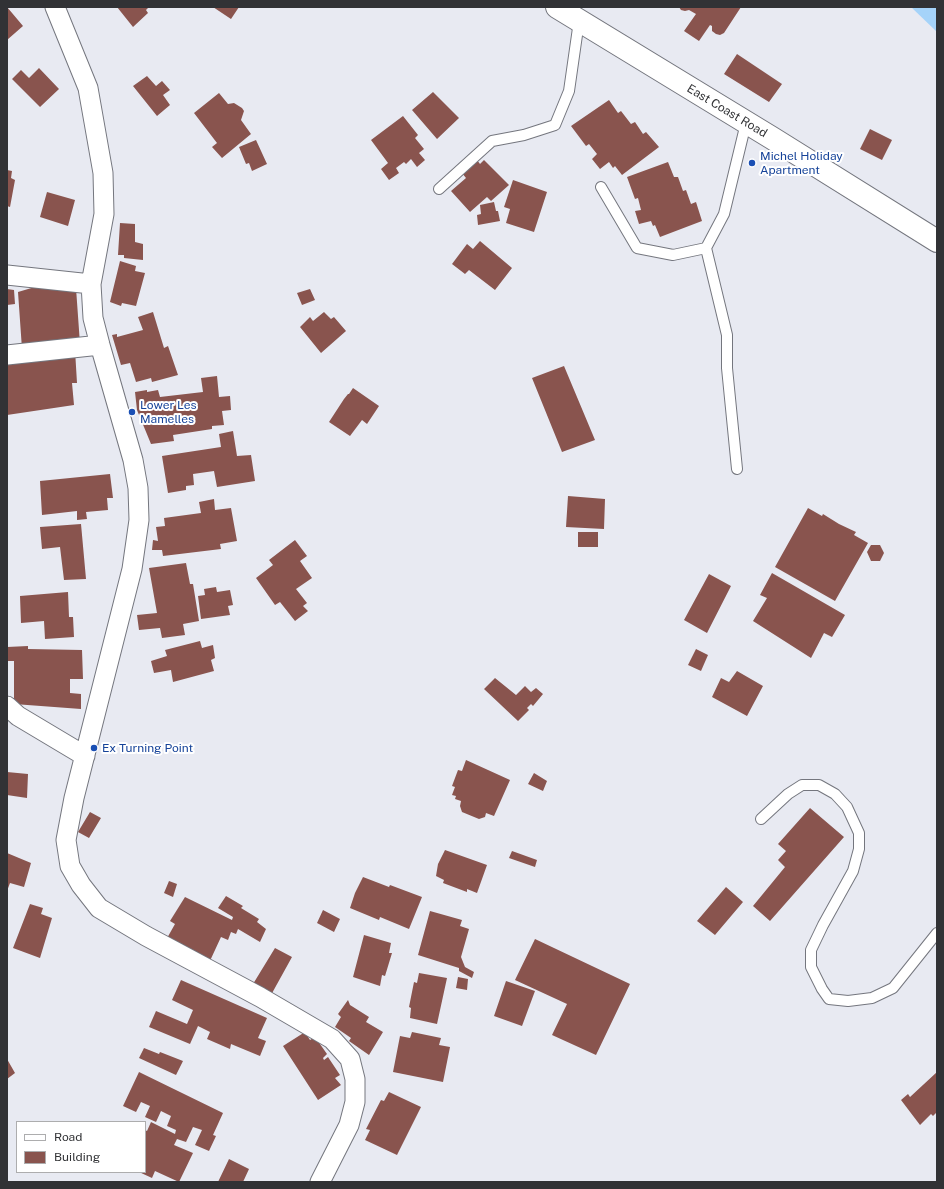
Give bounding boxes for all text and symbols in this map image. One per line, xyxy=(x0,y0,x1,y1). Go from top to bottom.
street label: East Coast Road xyxy=(684,81,770,141)
place label: Michel Holiday Apartment xyxy=(760,149,843,177)
marker: Michel Holiday Apartment xyxy=(747,158,757,168)
place label: Lower Les Mamelles xyxy=(140,398,197,426)
marker: Lower Les Mamelles xyxy=(127,407,137,417)
place label: Ex Turning Point xyxy=(102,741,193,755)
marker: Ex Turning Point xyxy=(89,743,99,753)
legend xyxy=(16,1121,146,1173)
text: Road xyxy=(54,1130,82,1144)
text: Building xyxy=(54,1150,100,1164)

